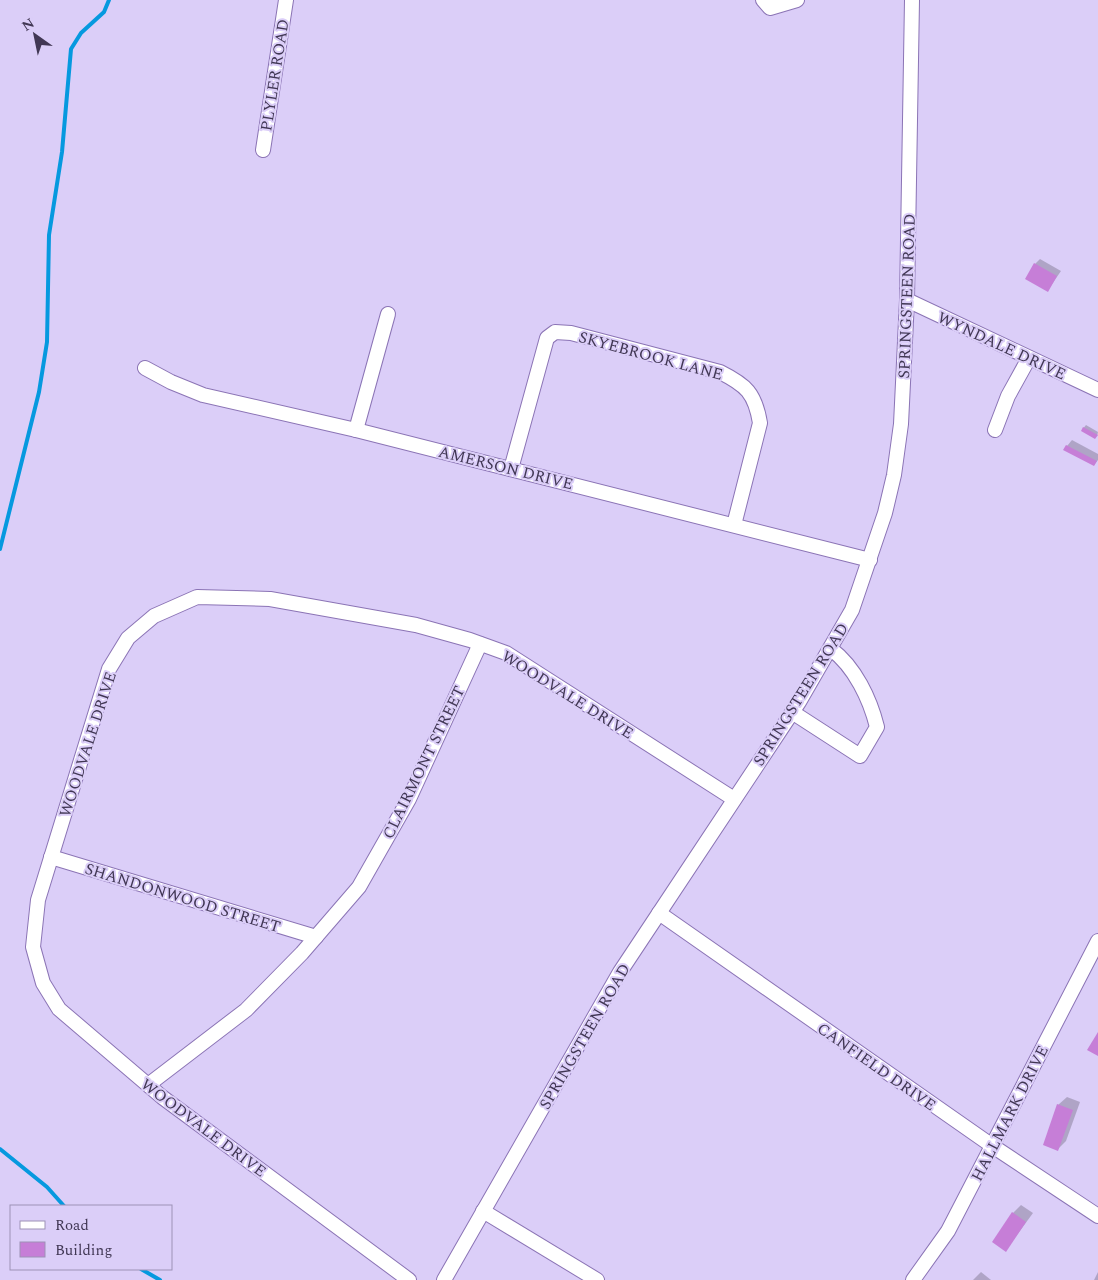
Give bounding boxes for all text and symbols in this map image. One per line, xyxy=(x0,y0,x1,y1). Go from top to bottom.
north arrow xyxy=(10,10,60,60)
text: N xyxy=(18,13,39,36)
street label: PLYLER ROAD xyxy=(254,17,296,133)
street label: SPRINGSTEEN ROAD xyxy=(892,213,922,379)
street label: WYNDALE DRIVE xyxy=(933,306,1070,386)
street label: SKYEBROOK LANE xyxy=(576,325,726,387)
street label: AMERSON DRIVE xyxy=(436,440,576,496)
street label: SPRINGSTEEN ROAD xyxy=(747,618,855,771)
street label: WOODVALE DRIVE xyxy=(497,644,638,745)
street label: WOODVALE DRIVE xyxy=(53,668,123,820)
street label: CLAIRMONT STREET xyxy=(376,682,471,843)
street label: SHANDONWOOD STREET xyxy=(82,857,284,939)
street label: SPRINGSTEEN ROAD xyxy=(533,959,636,1114)
street label: CANFIELD DRIVE xyxy=(812,1017,941,1117)
street label: HALLMARK DRIVE xyxy=(965,1041,1055,1186)
street label: WOODVALE DRIVE xyxy=(136,1073,271,1183)
legend xyxy=(10,1205,172,1270)
text: Road xyxy=(55,1214,89,1237)
text: Building xyxy=(55,1239,112,1262)

